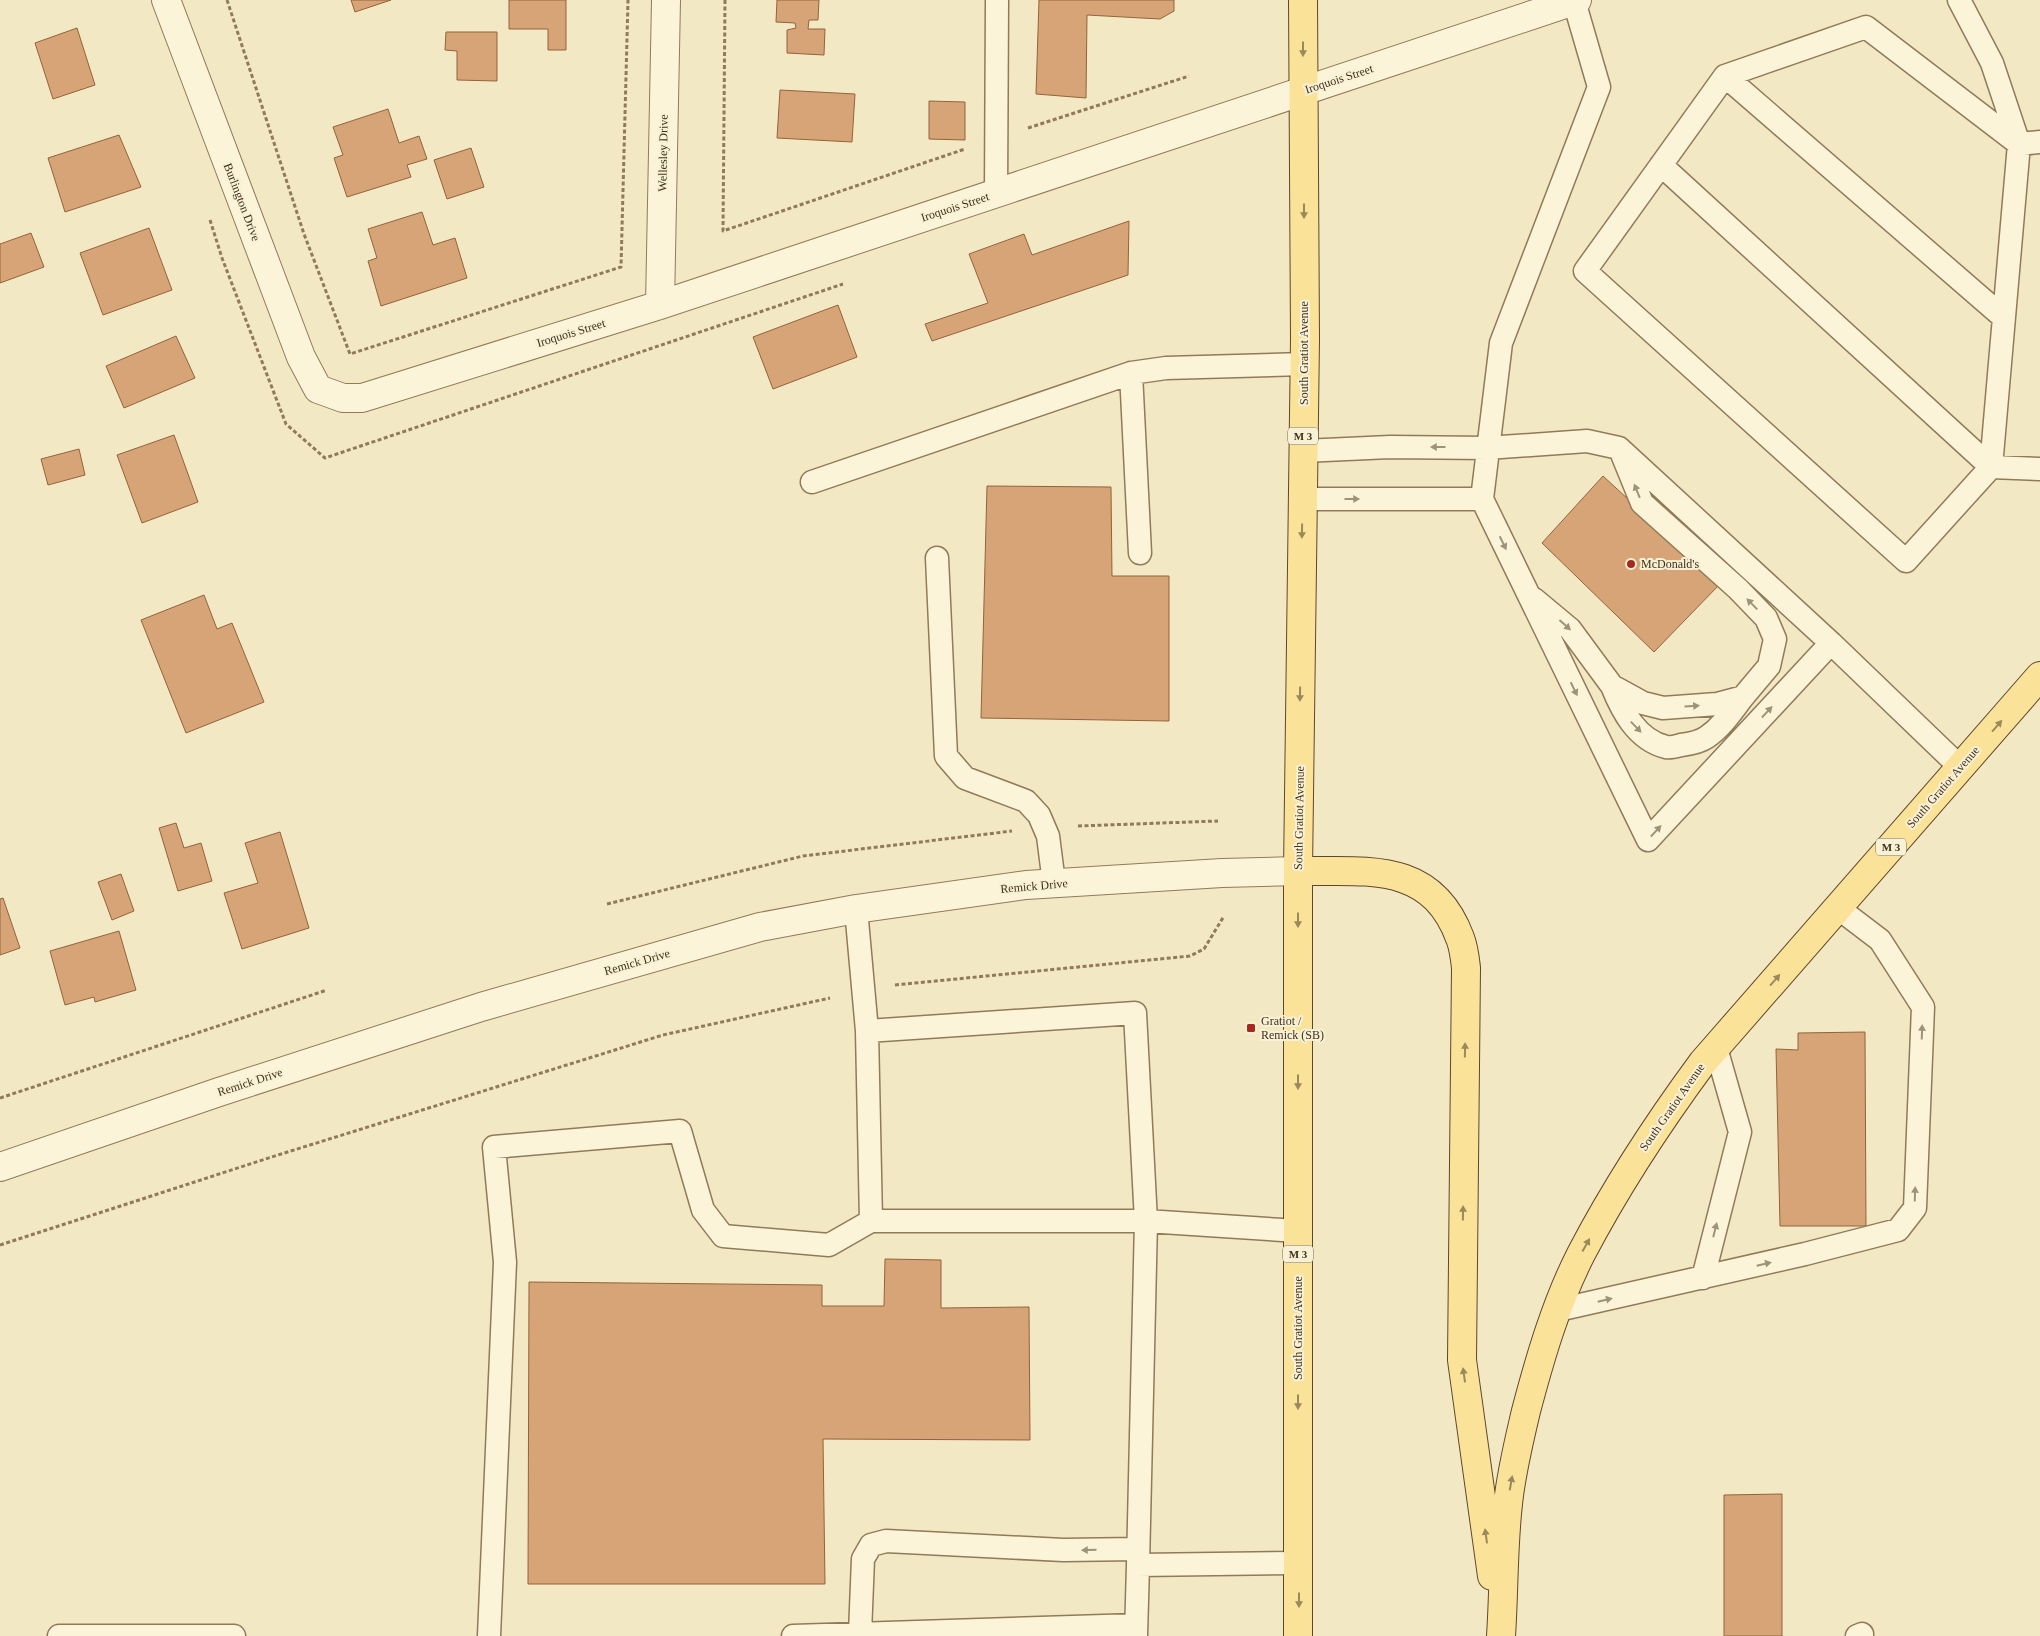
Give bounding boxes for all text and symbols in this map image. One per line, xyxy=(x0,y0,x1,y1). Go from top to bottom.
one-way arrow xyxy=(1299,41,1307,57)
street label: Iroquois Street xyxy=(1303,61,1376,97)
street label: Wellesley Drive xyxy=(655,114,671,192)
street label: Burlington Drive xyxy=(221,161,263,243)
street label: Iroquois Street xyxy=(919,189,992,225)
one-way arrow xyxy=(1300,203,1308,219)
street label: South Gratiot Avenue xyxy=(1297,301,1311,405)
street label: Iroquois Street xyxy=(535,316,608,350)
road number: M 3 xyxy=(1288,428,1318,444)
one-way arrow xyxy=(1430,443,1446,451)
one-way arrow xyxy=(1633,483,1641,498)
one-way arrow xyxy=(1344,495,1360,503)
one-way arrow xyxy=(1298,523,1306,539)
one-way arrow xyxy=(1499,536,1507,550)
place label: McDonald's xyxy=(1641,557,1699,571)
marker: McDonald's xyxy=(1625,558,1637,570)
one-way arrow xyxy=(1746,598,1758,610)
one-way arrow xyxy=(1558,619,1570,631)
one-way arrow xyxy=(1570,682,1578,697)
one-way arrow xyxy=(1296,686,1304,702)
one-way arrow xyxy=(1684,701,1700,709)
one-way arrow xyxy=(1761,706,1773,718)
one-way arrow xyxy=(1991,719,2002,732)
one-way arrow xyxy=(1630,721,1642,733)
street label: South Gratiot Avenue xyxy=(1904,743,1982,831)
street label: South Gratiot Avenue xyxy=(1291,766,1307,870)
one-way arrow xyxy=(1650,825,1662,837)
road number: M 3 xyxy=(1876,839,1906,856)
street label: Remick Drive xyxy=(1000,876,1068,896)
one-way arrow xyxy=(1294,912,1302,928)
street label: Remick Drive xyxy=(603,946,671,978)
one-way arrow xyxy=(1769,975,1781,987)
place label: Gratiot / Remick (SB) xyxy=(1261,1014,1324,1042)
marker: Gratiot / Remick (SB) xyxy=(1245,1022,1257,1034)
one-way arrow xyxy=(1918,1024,1926,1040)
one-way arrow xyxy=(1462,1042,1470,1058)
street label: South Gratiot Avenue xyxy=(1637,1060,1707,1154)
street label: Remick Drive xyxy=(216,1065,284,1099)
one-way arrow xyxy=(1294,1075,1302,1091)
one-way arrow xyxy=(1912,1186,1920,1202)
one-way arrow xyxy=(1460,1204,1468,1220)
one-way arrow xyxy=(1711,1223,1719,1238)
one-way arrow xyxy=(1582,1239,1591,1252)
road number: M 3 xyxy=(1283,1246,1313,1262)
one-way arrow xyxy=(1756,1260,1771,1268)
street label: South Gratiot Avenue xyxy=(1291,1276,1305,1380)
one-way arrow xyxy=(1598,1296,1613,1304)
one-way arrow xyxy=(1459,1367,1467,1383)
one-way arrow xyxy=(1294,1395,1302,1411)
one-way arrow xyxy=(1508,1474,1516,1490)
one-way arrow xyxy=(1482,1527,1490,1543)
one-way arrow xyxy=(1081,1546,1097,1554)
one-way arrow xyxy=(1295,1592,1303,1608)

